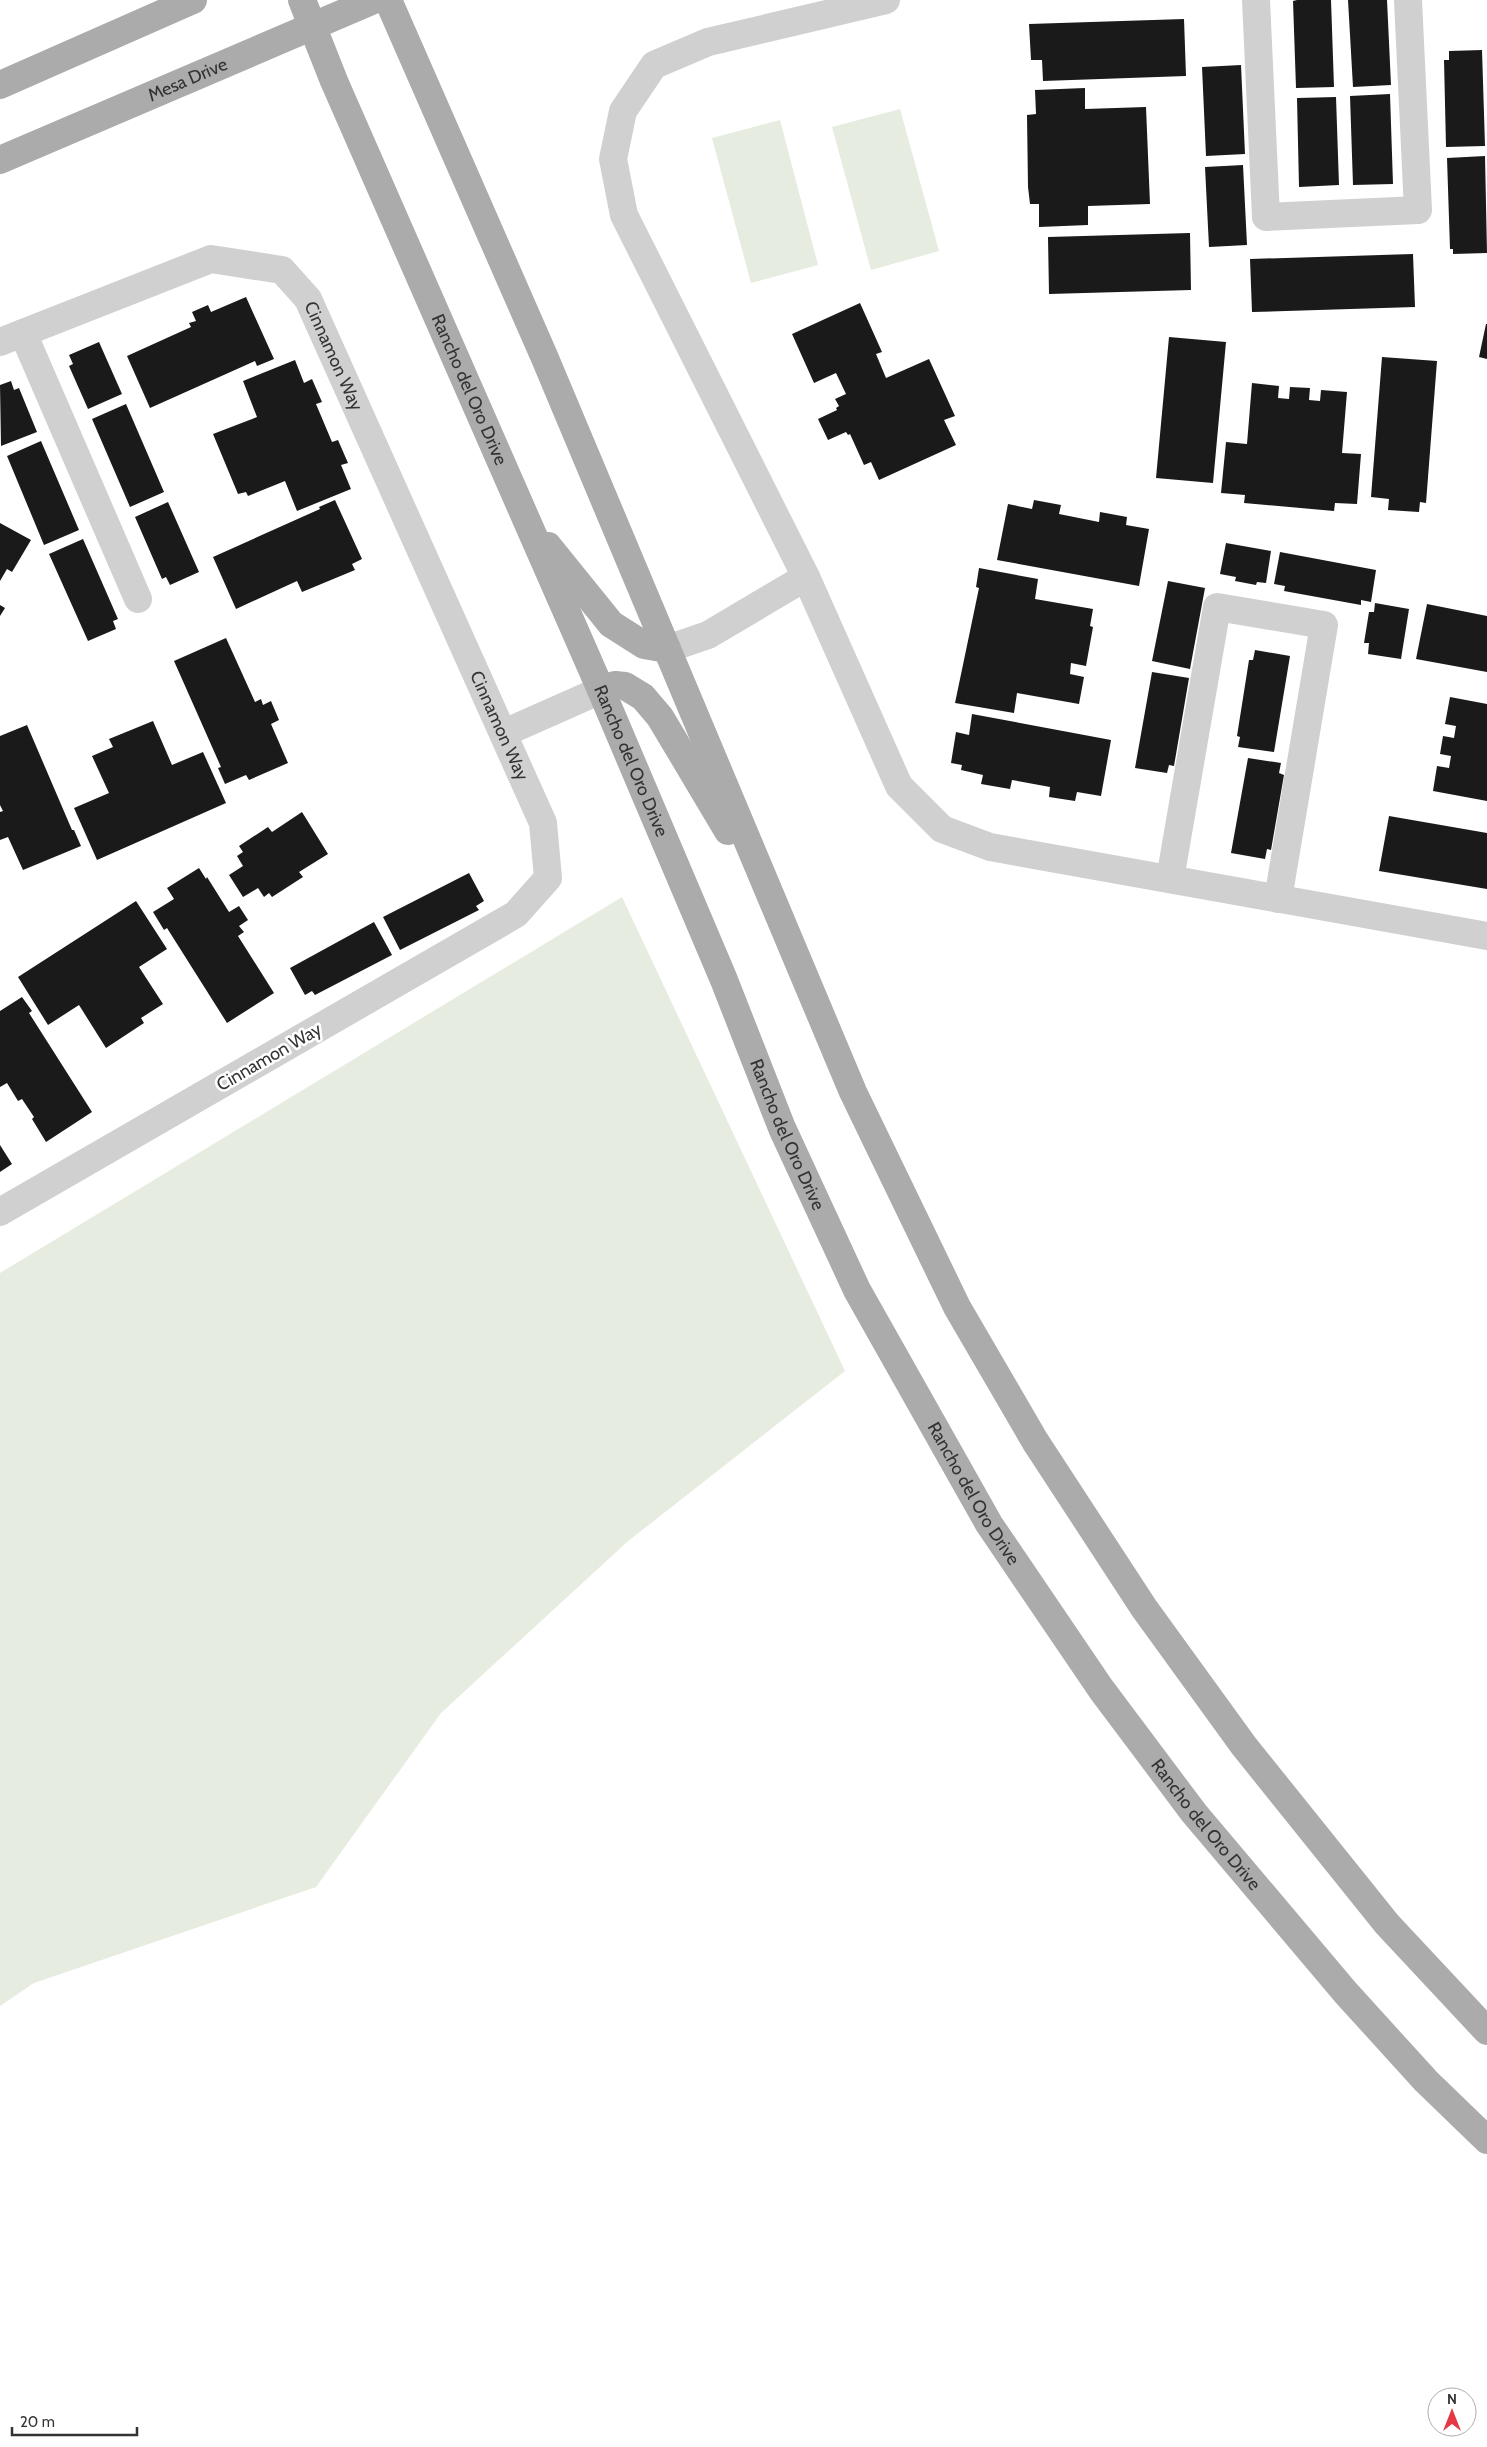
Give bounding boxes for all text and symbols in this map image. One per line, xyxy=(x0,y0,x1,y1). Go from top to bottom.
street label: Mesa Drive xyxy=(145,53,231,106)
street label: Cinnamon Way xyxy=(299,298,368,414)
street label: Rancho del Oro Drive xyxy=(427,311,512,468)
street label: Cinnamon Way xyxy=(465,667,533,784)
street label: Rancho del Oro Drive xyxy=(589,682,673,840)
street label: Cinnamon Way xyxy=(213,1018,325,1096)
street label: Rancho del Oro Drive xyxy=(745,1056,829,1214)
street label: Rancho del Oro Drive xyxy=(923,1418,1025,1569)
street label: Rancho del Oro Drive xyxy=(1146,1754,1265,1895)
north arrow xyxy=(1427,2387,1477,2437)
text: N xyxy=(1447,2390,1457,2408)
scale bar xyxy=(12,2404,138,2436)
text: 20 m xyxy=(20,2413,55,2431)

